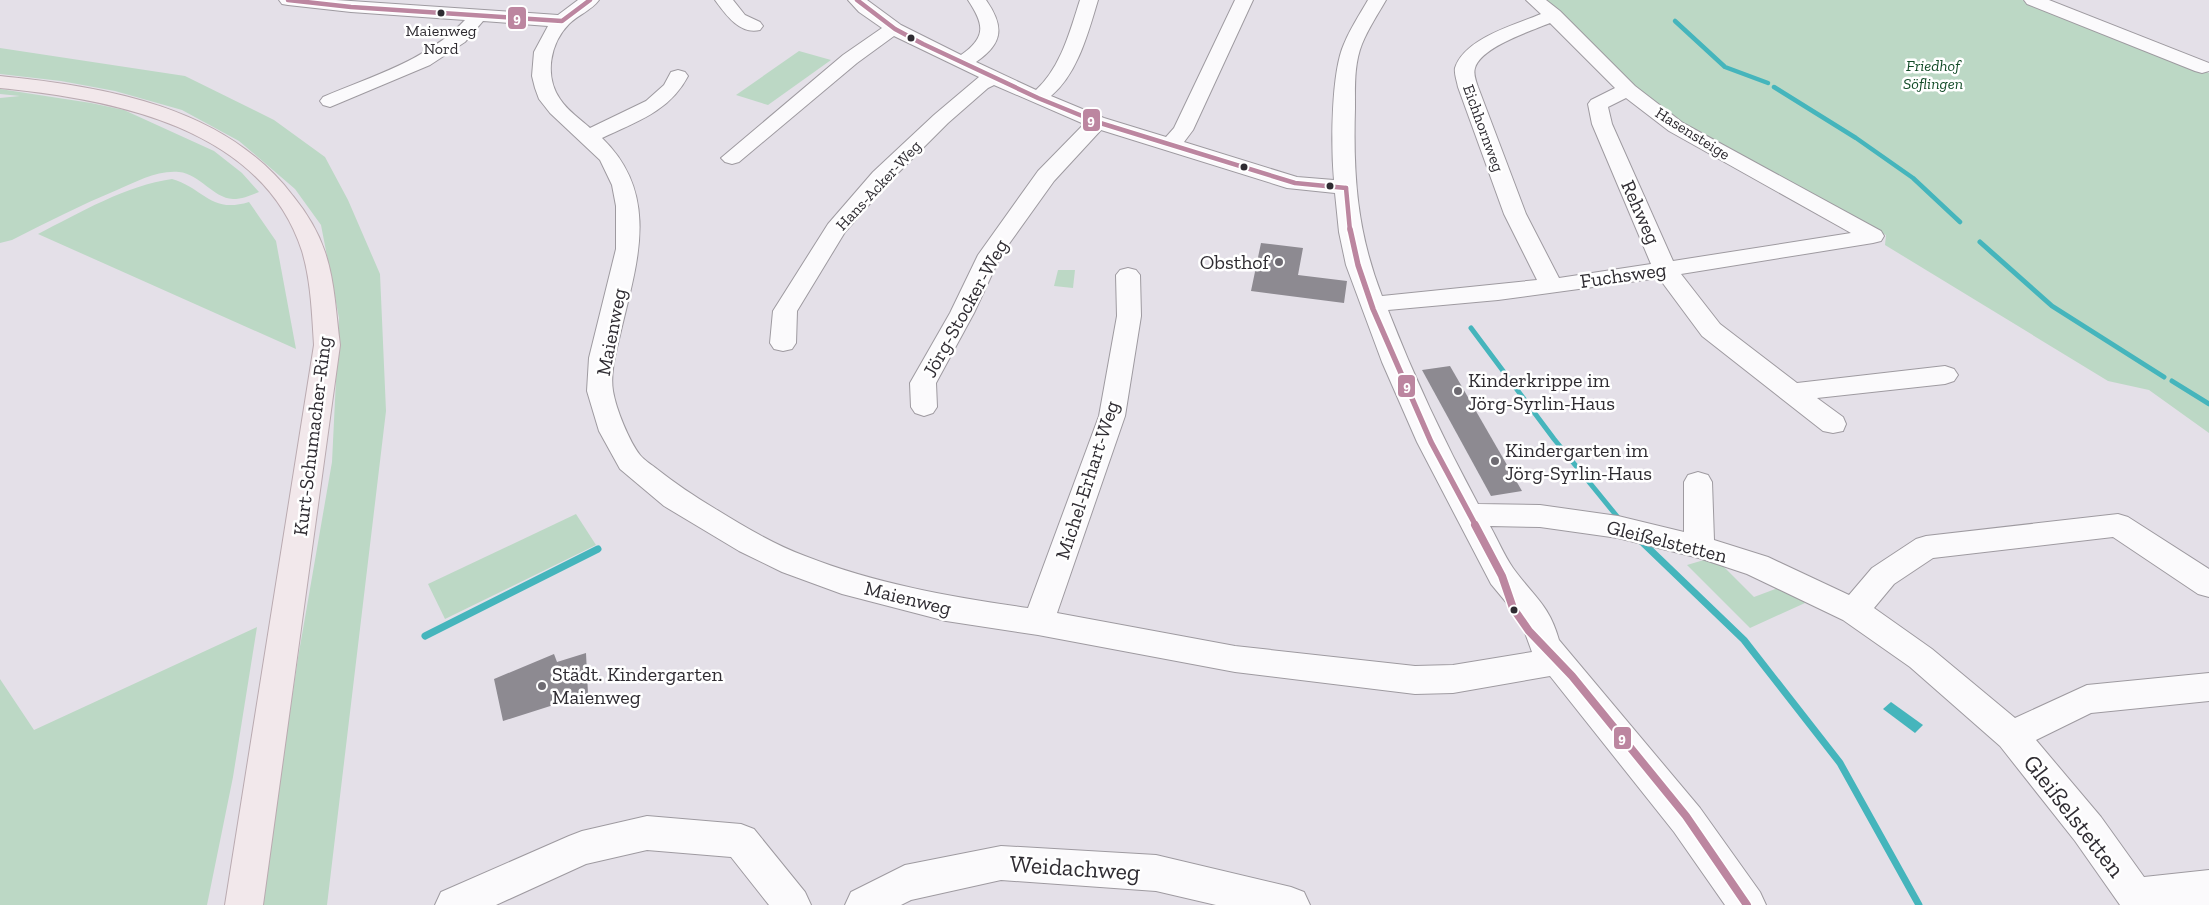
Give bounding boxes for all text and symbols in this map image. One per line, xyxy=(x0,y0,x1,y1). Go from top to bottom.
line badge: 9 xyxy=(507,6,527,30)
marker: Maienweg Nord xyxy=(436,8,446,18)
text: 9 xyxy=(513,10,521,27)
place label: Maienweg Nord xyxy=(406,21,477,58)
unlabelled marker xyxy=(906,33,916,43)
park label: Friedhof Söflingen xyxy=(1903,56,1963,93)
street label: Eichhornweg xyxy=(1459,82,1508,175)
street label: Hasensteige xyxy=(1652,103,1734,164)
line badge: 9 xyxy=(1082,108,1101,132)
text: 9 xyxy=(1087,112,1095,129)
street label: Hans-Acker-Weg xyxy=(832,136,925,234)
unlabelled marker xyxy=(1239,162,1249,172)
street label: Rehweg xyxy=(1616,176,1666,248)
unlabelled marker xyxy=(1325,181,1335,191)
street label: Jörg-Stocker-Weg xyxy=(917,235,1013,381)
place label: Obsthof xyxy=(1200,250,1271,274)
marker: Obsthof xyxy=(1273,256,1285,268)
street label: Fuchsweg xyxy=(1578,257,1668,293)
street label: Maienweg xyxy=(591,286,631,378)
street label: Kurt-Schumacher-Ring xyxy=(288,335,336,537)
place label: Kinderkrippe im Jörg-Syrlin-Haus xyxy=(1468,368,1615,415)
line badge: 9 xyxy=(1397,374,1416,398)
text: 9 xyxy=(1403,378,1411,395)
marker: Kinderkrippe im Jörg-Syrlin-Haus xyxy=(1452,385,1464,397)
street label: Michel-Erhart-Weg xyxy=(1050,398,1124,562)
place label: Kindergarten im Jörg-Syrlin-Haus xyxy=(1505,438,1652,485)
marker: Kindergarten im Jörg-Syrlin-Haus xyxy=(1489,455,1501,467)
street label: Gleißelstetten xyxy=(1604,514,1730,568)
street label: Maienweg xyxy=(862,576,954,620)
unlabelled marker xyxy=(1509,605,1519,615)
place label: Städt. Kindergarten Maienweg xyxy=(552,662,723,709)
marker: Städt. Kindergarten Maienweg xyxy=(536,680,548,692)
line badge: 9 xyxy=(1613,726,1632,750)
text: 9 xyxy=(1618,730,1626,747)
street label: Gleißelstetten xyxy=(2017,749,2131,883)
street label: Weidachweg xyxy=(1009,848,1141,887)

